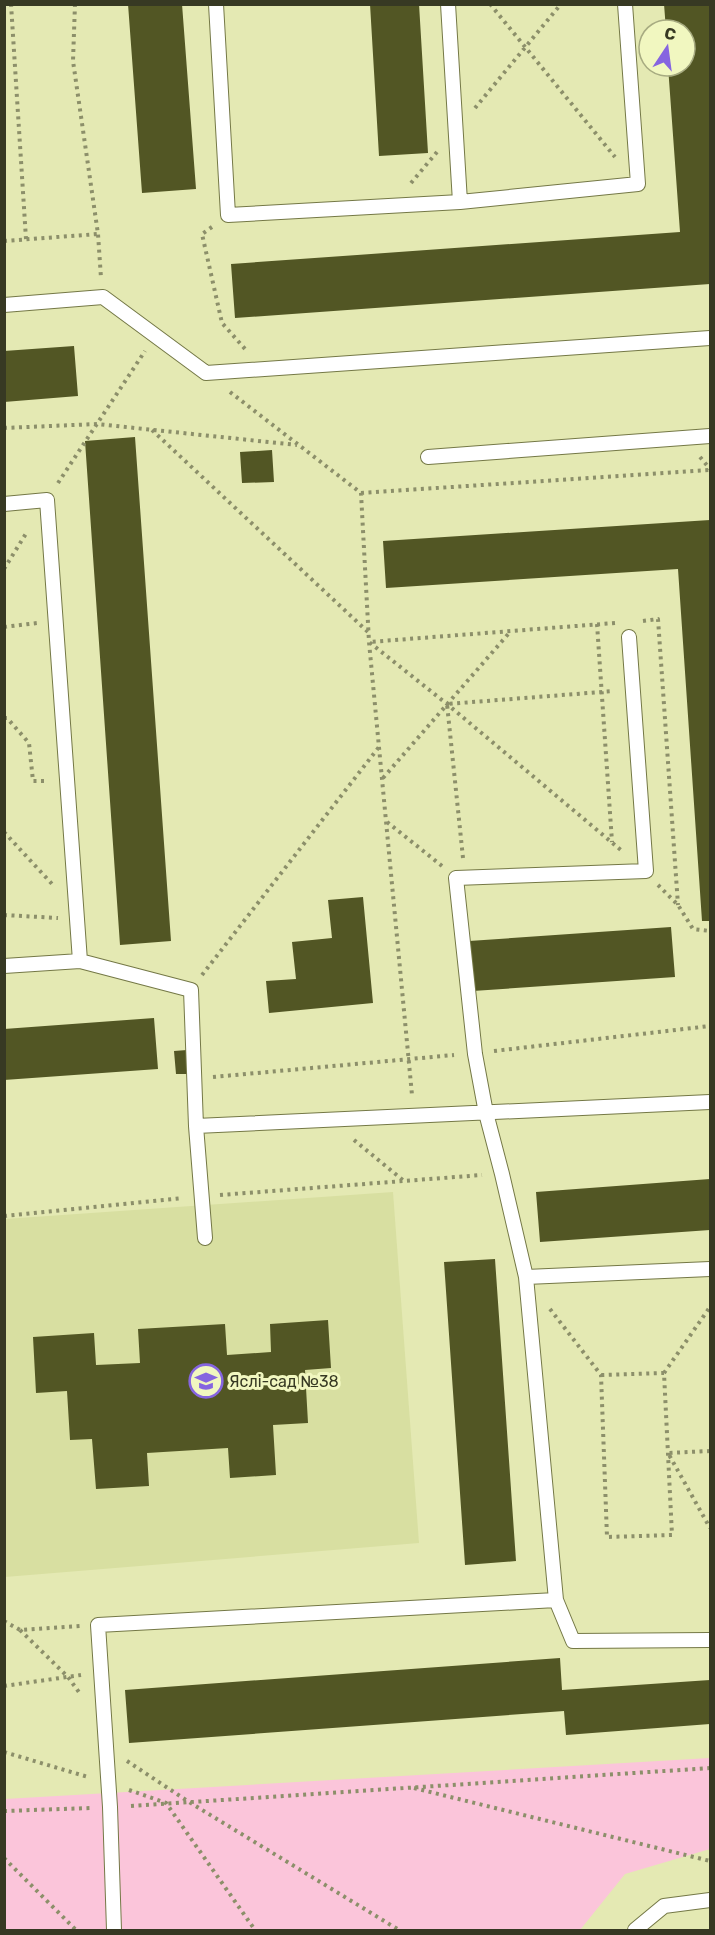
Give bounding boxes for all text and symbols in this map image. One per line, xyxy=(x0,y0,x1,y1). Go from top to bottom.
north arrow xyxy=(637,18,697,78)
text: С xyxy=(663,23,678,44)
school or university icon: Яслі-сад №38 xyxy=(188,1363,224,1399)
place label: Яслі-сад №38 xyxy=(229,1372,339,1391)

